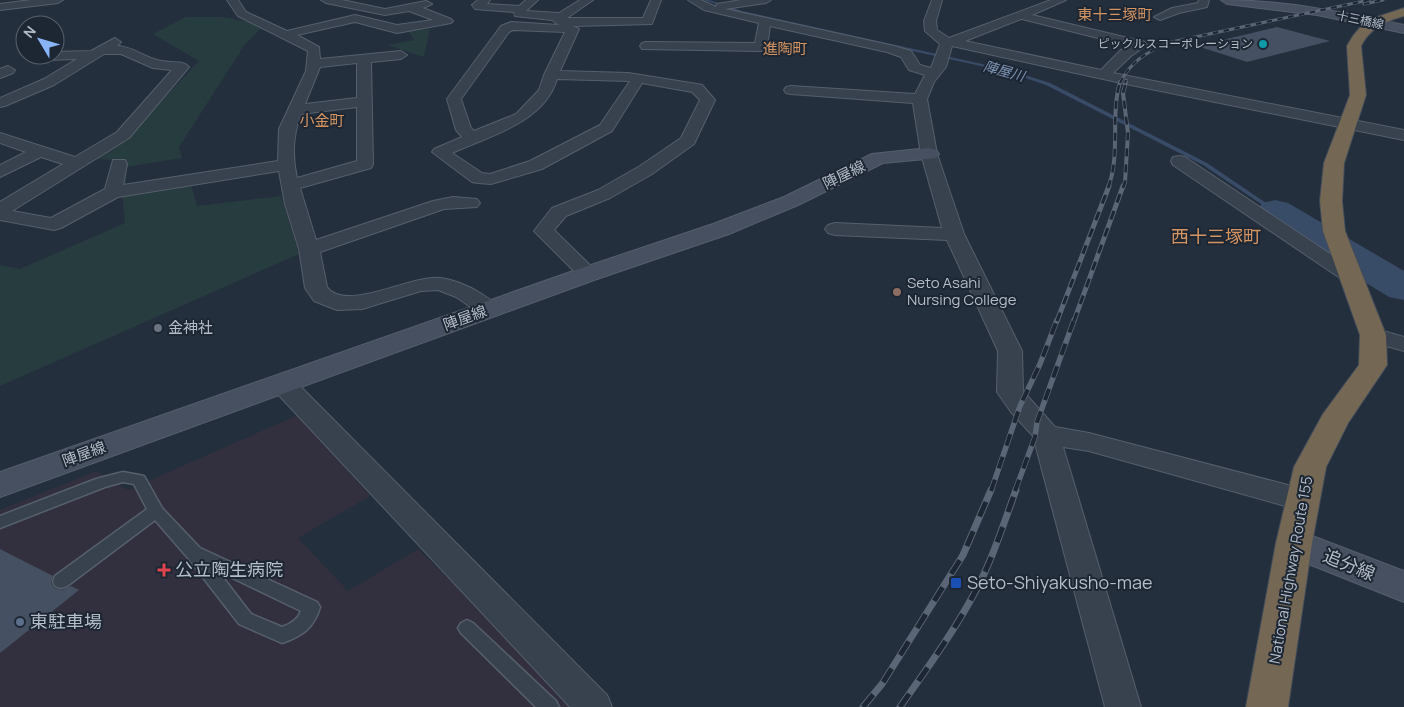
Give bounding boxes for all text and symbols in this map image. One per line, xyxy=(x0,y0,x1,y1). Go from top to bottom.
district label: 東十三塚町 xyxy=(1077,4,1153,25)
street label: 十三橋線 xyxy=(1335,6,1385,33)
north arrow xyxy=(15,15,65,65)
text: N xyxy=(19,22,40,42)
place label: ピックルスコーポレーション xyxy=(1098,35,1253,52)
district label: 進陶町 xyxy=(762,38,808,59)
marker: ピックルスコーポレーション xyxy=(1257,38,1269,50)
water label: 陣屋川 xyxy=(981,56,1029,86)
district label: 小金町 xyxy=(299,110,345,131)
street label: 陣屋線 xyxy=(819,155,869,194)
district label: 西十三塚町 xyxy=(1171,224,1261,248)
place label: Seto Asahi Nursing College xyxy=(907,272,1017,310)
marker: Seto Asahi Nursing College xyxy=(891,286,903,298)
street label: 陣屋線 xyxy=(440,300,490,335)
place label: 金神社 xyxy=(168,317,213,338)
marker: 金神社 xyxy=(152,322,164,334)
street label: 陣屋線 xyxy=(59,436,109,471)
street label: National Highway Route 155 xyxy=(1264,475,1317,665)
street label: 追分線 xyxy=(1320,543,1379,585)
place label: 公立陶生病院 xyxy=(175,557,283,581)
marker: 公立陶生病院 xyxy=(157,563,171,577)
place label: Seto-Shiyakusho-mae xyxy=(967,570,1153,594)
marker: Seto-Shiyakusho-mae xyxy=(949,576,963,590)
place label: 東駐車場 xyxy=(30,609,102,633)
marker: 東駐車場 xyxy=(14,616,26,628)

